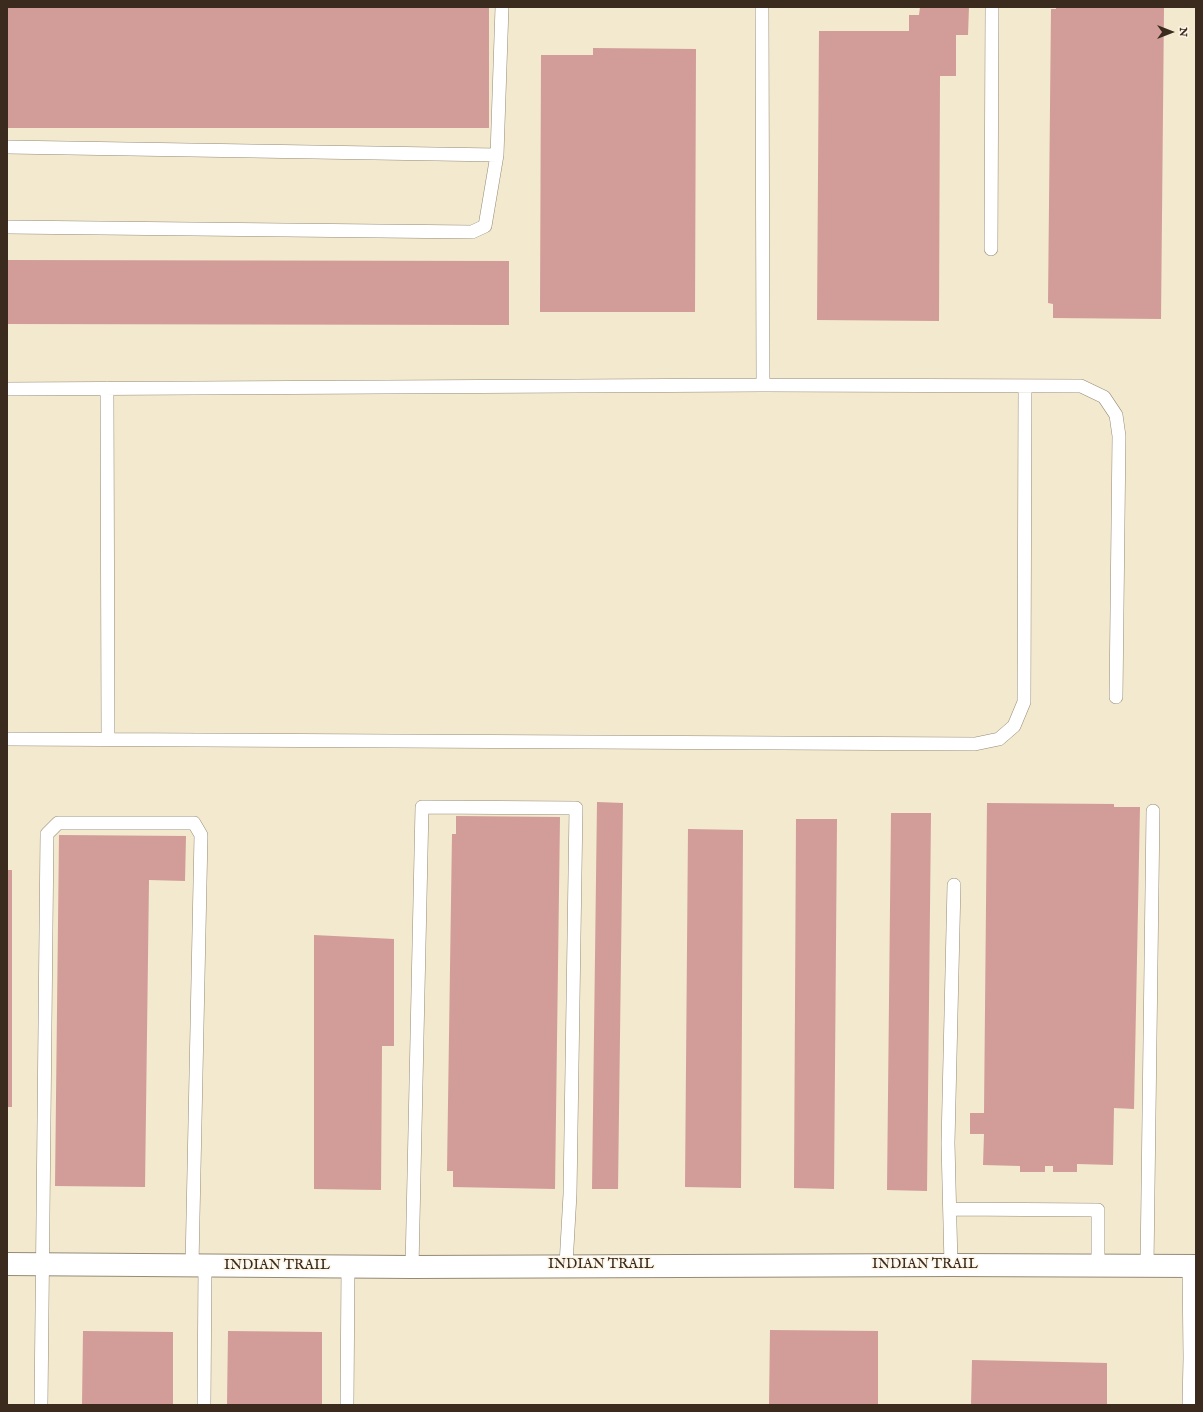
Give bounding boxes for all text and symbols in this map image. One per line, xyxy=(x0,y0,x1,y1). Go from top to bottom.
north arrow xyxy=(1151,12,1191,52)
text: N xyxy=(1176,27,1190,37)
street label: INDIAN TRAIL xyxy=(548,1257,654,1273)
street label: INDIAN TRAIL xyxy=(872,1257,978,1273)
street label: INDIAN TRAIL xyxy=(224,1258,330,1274)

